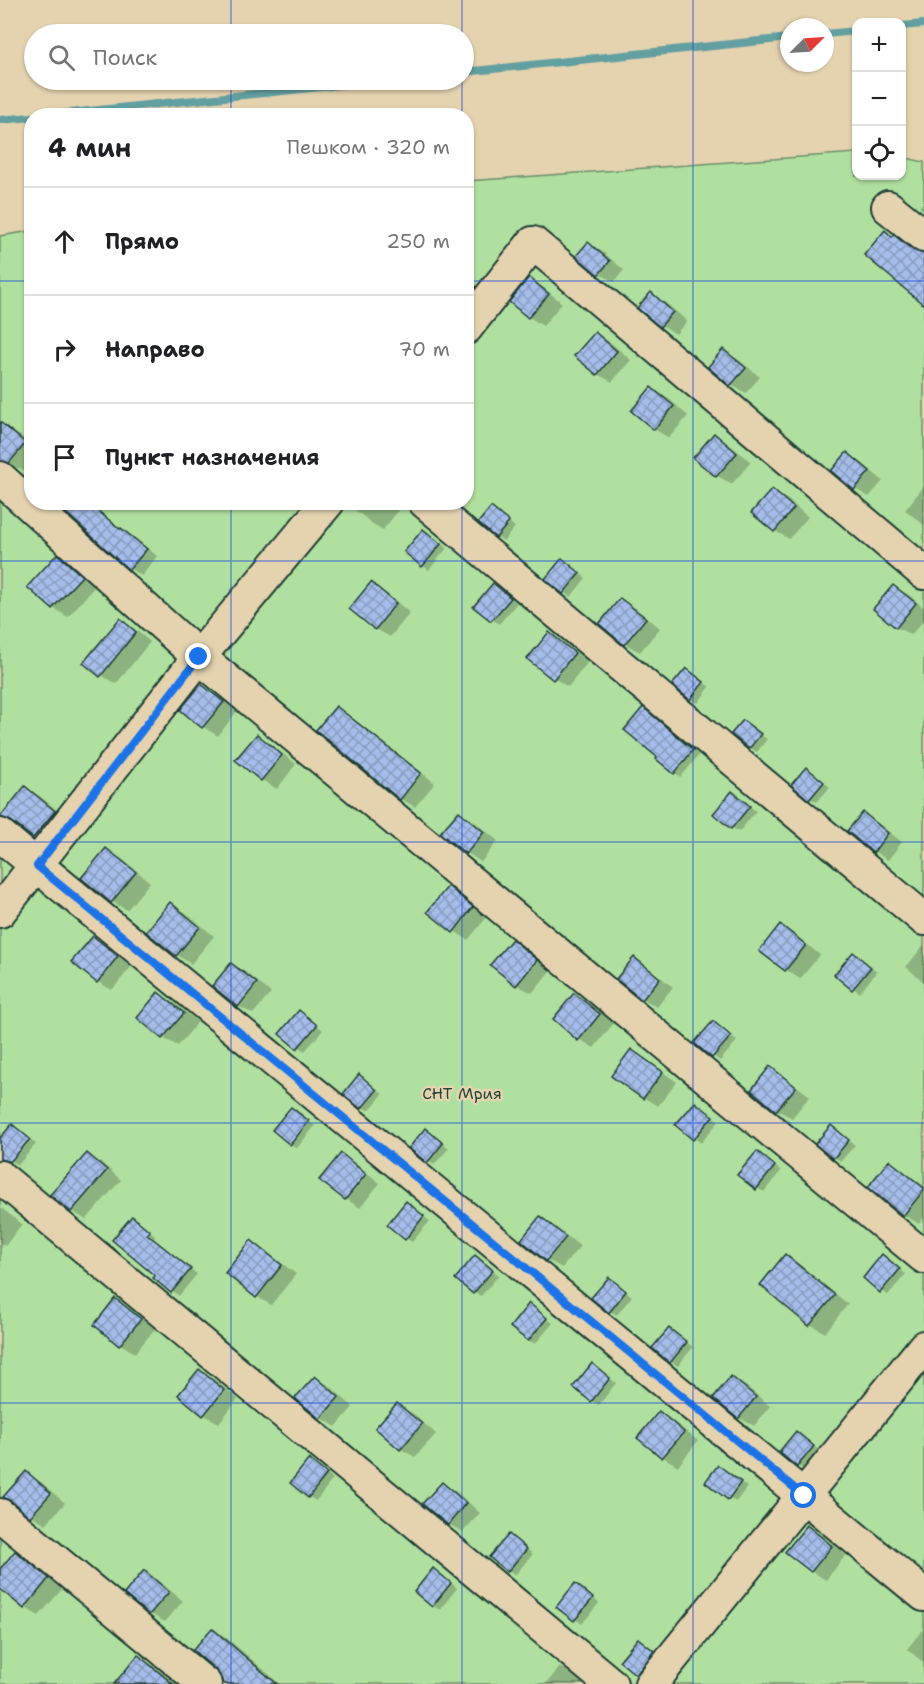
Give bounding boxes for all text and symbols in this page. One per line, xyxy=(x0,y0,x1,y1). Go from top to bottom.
north arrow xyxy=(780,18,834,72)
map controls xyxy=(852,18,906,180)
button: + xyxy=(852,18,906,72)
search box xyxy=(24,24,474,90)
icon: search xyxy=(45,41,78,74)
text: Поиск xyxy=(93,43,157,72)
button: − xyxy=(852,72,906,126)
button: locate xyxy=(852,126,906,180)
text: 4 мин xyxy=(48,130,131,165)
text: Пешком · 320 m xyxy=(287,134,450,160)
icon: ahead xyxy=(48,225,81,258)
text: Прямо xyxy=(105,227,179,256)
text: 250 m xyxy=(386,228,450,254)
icon: right xyxy=(48,333,81,366)
text: Направо xyxy=(105,335,205,364)
text: 70 m xyxy=(398,336,450,362)
icon: arrive xyxy=(48,441,81,474)
text: Пункт назначения xyxy=(105,443,319,472)
route end xyxy=(185,643,211,669)
park label: СНТ Мрия xyxy=(422,1083,502,1104)
route start xyxy=(790,1482,816,1508)

